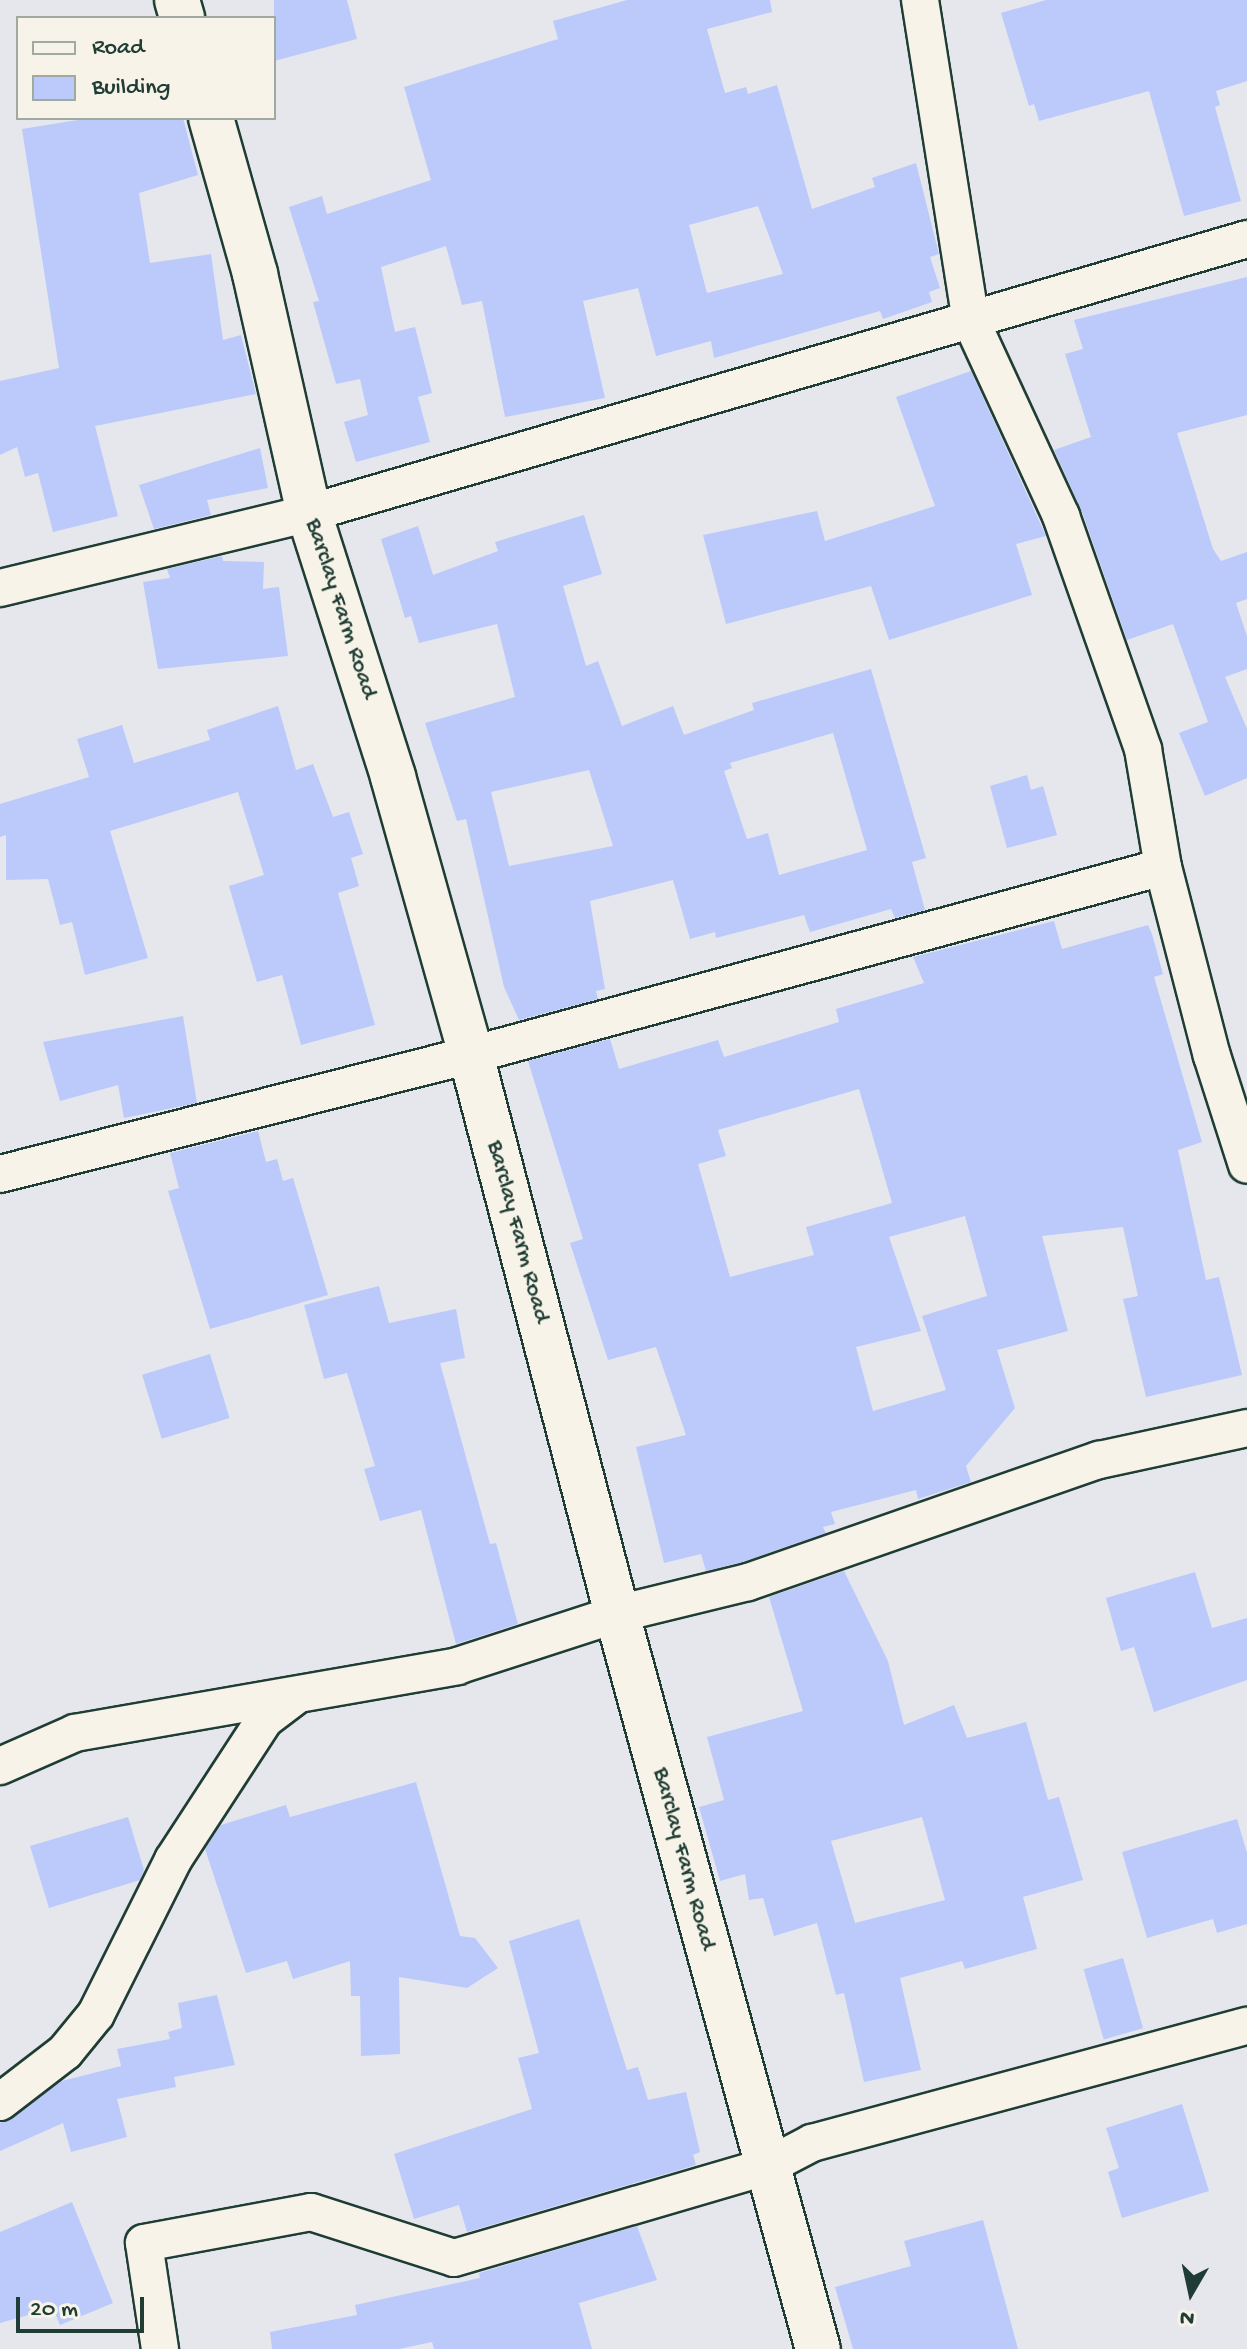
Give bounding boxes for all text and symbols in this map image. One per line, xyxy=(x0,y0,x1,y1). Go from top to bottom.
legend xyxy=(16,16,276,120)
text: Road xyxy=(92,34,144,63)
text: Building xyxy=(92,74,170,103)
street label: Barclay Farm Road xyxy=(297,515,383,703)
street label: Barclay Farm Road xyxy=(479,1138,555,1326)
street label: Barclay Farm Road xyxy=(645,1765,721,1953)
north arrow xyxy=(1151,2253,1231,2333)
scale bar xyxy=(20,2281,148,2331)
text: 20 m xyxy=(30,2296,78,2325)
text: N xyxy=(1178,2303,1196,2331)

